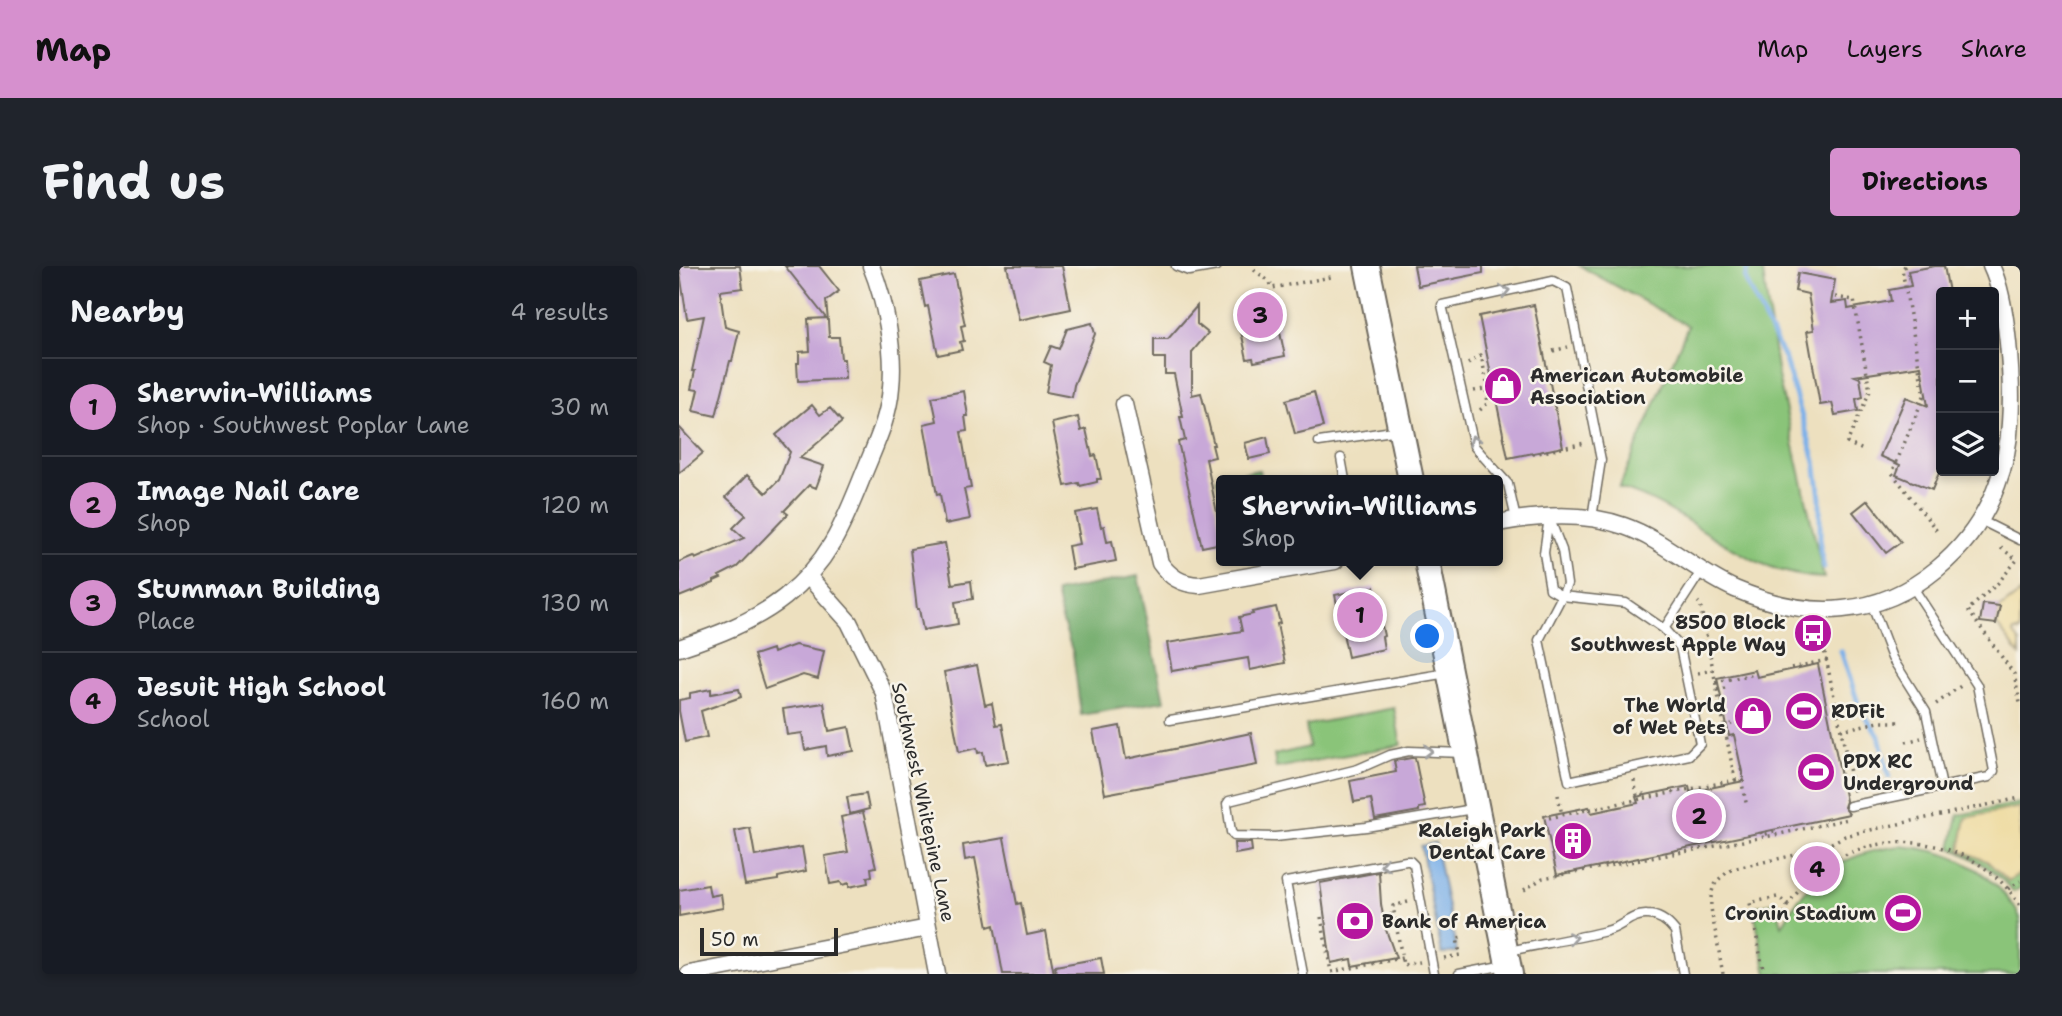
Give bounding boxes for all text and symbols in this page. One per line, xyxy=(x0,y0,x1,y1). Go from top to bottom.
text: Map xyxy=(35,27,111,72)
text: Map xyxy=(1757,33,1808,65)
text: Layers xyxy=(1846,33,1923,65)
text: Share xyxy=(1961,33,2027,65)
button: Directions xyxy=(1830,148,2020,216)
text: Find us xyxy=(42,149,225,215)
one-way arrow xyxy=(1499,285,1511,300)
map controls xyxy=(1936,287,1999,476)
button: + xyxy=(1936,287,1999,350)
pin: 3 xyxy=(1237,289,1283,341)
text: Nearby xyxy=(70,291,185,332)
text: 4 results xyxy=(510,297,609,327)
button: − xyxy=(1936,350,1999,413)
place label: American Automobile Association xyxy=(1530,363,1744,410)
shop icon: American Automobile Association xyxy=(1482,365,1524,407)
text: Sherwin-Williams xyxy=(137,375,372,410)
text: 1 xyxy=(88,392,98,422)
text: 30 m xyxy=(550,392,609,422)
text: Shop · Southwest Poplar Lane xyxy=(137,410,470,440)
button: layers xyxy=(1936,413,1999,476)
one-way arrow xyxy=(1468,434,1482,447)
text: Image Nail Care xyxy=(137,473,360,508)
popup xyxy=(1216,475,1503,566)
text: Sherwin-Williams xyxy=(1242,488,1477,523)
text: 2 xyxy=(85,490,101,520)
text: 120 m xyxy=(541,490,609,520)
text: Shop xyxy=(137,508,191,538)
text: Shop xyxy=(1242,523,1295,553)
text: Stumman Building xyxy=(137,571,380,606)
text: 3 xyxy=(85,588,101,618)
text: 130 m xyxy=(541,588,609,618)
pin: 1 xyxy=(1337,589,1383,641)
text: Place xyxy=(137,606,196,636)
place label: 8500 Block Southwest Apple Way xyxy=(1571,610,1786,657)
bus stop icon: 8500 Block Southwest Apple Way xyxy=(1792,612,1834,654)
your location xyxy=(1410,619,1444,653)
text: Jesuit High School xyxy=(137,669,386,704)
street label: Southwest Whitepine Lane xyxy=(886,680,961,924)
text: 4 xyxy=(85,686,101,716)
text: 160 m xyxy=(541,686,609,716)
sports icon: RDFit xyxy=(1783,690,1825,732)
place label: The World of Wet Pets xyxy=(1612,693,1726,740)
shop icon: The World of Wet Pets xyxy=(1732,695,1774,737)
place label: RDFit xyxy=(1831,699,1885,724)
text: School xyxy=(137,704,209,734)
one-way arrow xyxy=(1423,743,1433,759)
place label: PDX RC Underground xyxy=(1843,749,1974,796)
sports icon: PDX RC Underground xyxy=(1795,751,1837,793)
pin: 2 xyxy=(1676,790,1722,842)
place label: Raleigh Park Dental Care xyxy=(1418,818,1546,865)
building icon: Raleigh Park Dental Care xyxy=(1552,820,1594,862)
pin: 4 xyxy=(1794,843,1840,895)
one-way arrow xyxy=(1379,856,1391,871)
sports icon: Cronin Stadium xyxy=(1882,892,1924,934)
bank icon: Bank of America xyxy=(1334,900,1376,942)
place label: Cronin Stadium xyxy=(1725,901,1876,926)
place label: Bank of America xyxy=(1382,909,1546,934)
scale bar xyxy=(700,925,838,957)
text: 50 m xyxy=(711,927,759,952)
one-way arrow xyxy=(1566,932,1578,947)

